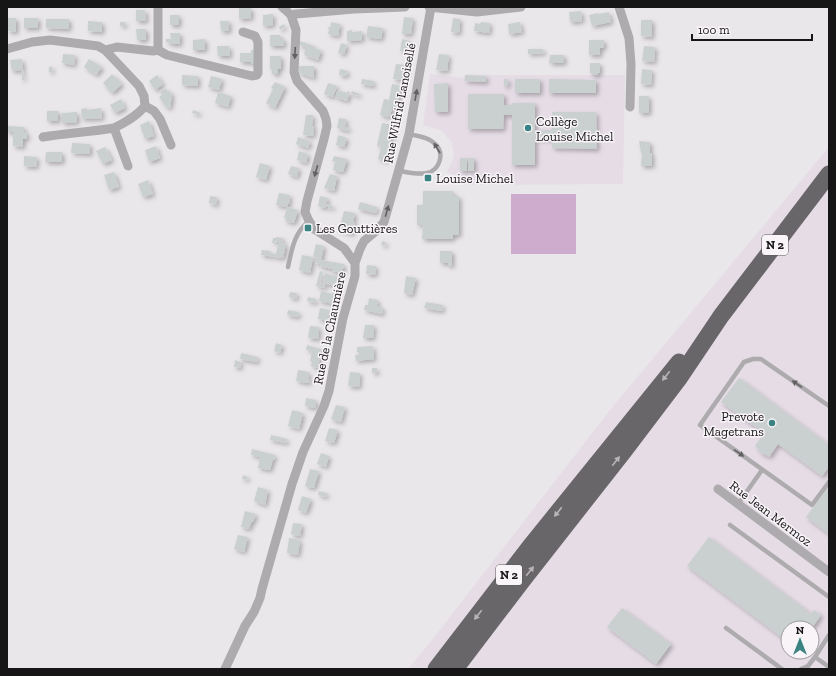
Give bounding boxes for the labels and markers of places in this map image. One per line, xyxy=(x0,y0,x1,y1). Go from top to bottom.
place label: Collège Louise Michel xyxy=(536,114,614,144)
marker: Collège Louise Michel xyxy=(523,123,533,133)
place label: Louise Michel xyxy=(436,171,514,186)
marker: Louise Michel xyxy=(423,173,433,183)
place label: Les Gouttières xyxy=(316,221,398,236)
marker: Les Gouttières xyxy=(303,223,313,233)
place label: Prevote Magetrans xyxy=(703,409,764,439)
marker: Prevote Magetrans xyxy=(767,418,777,428)

